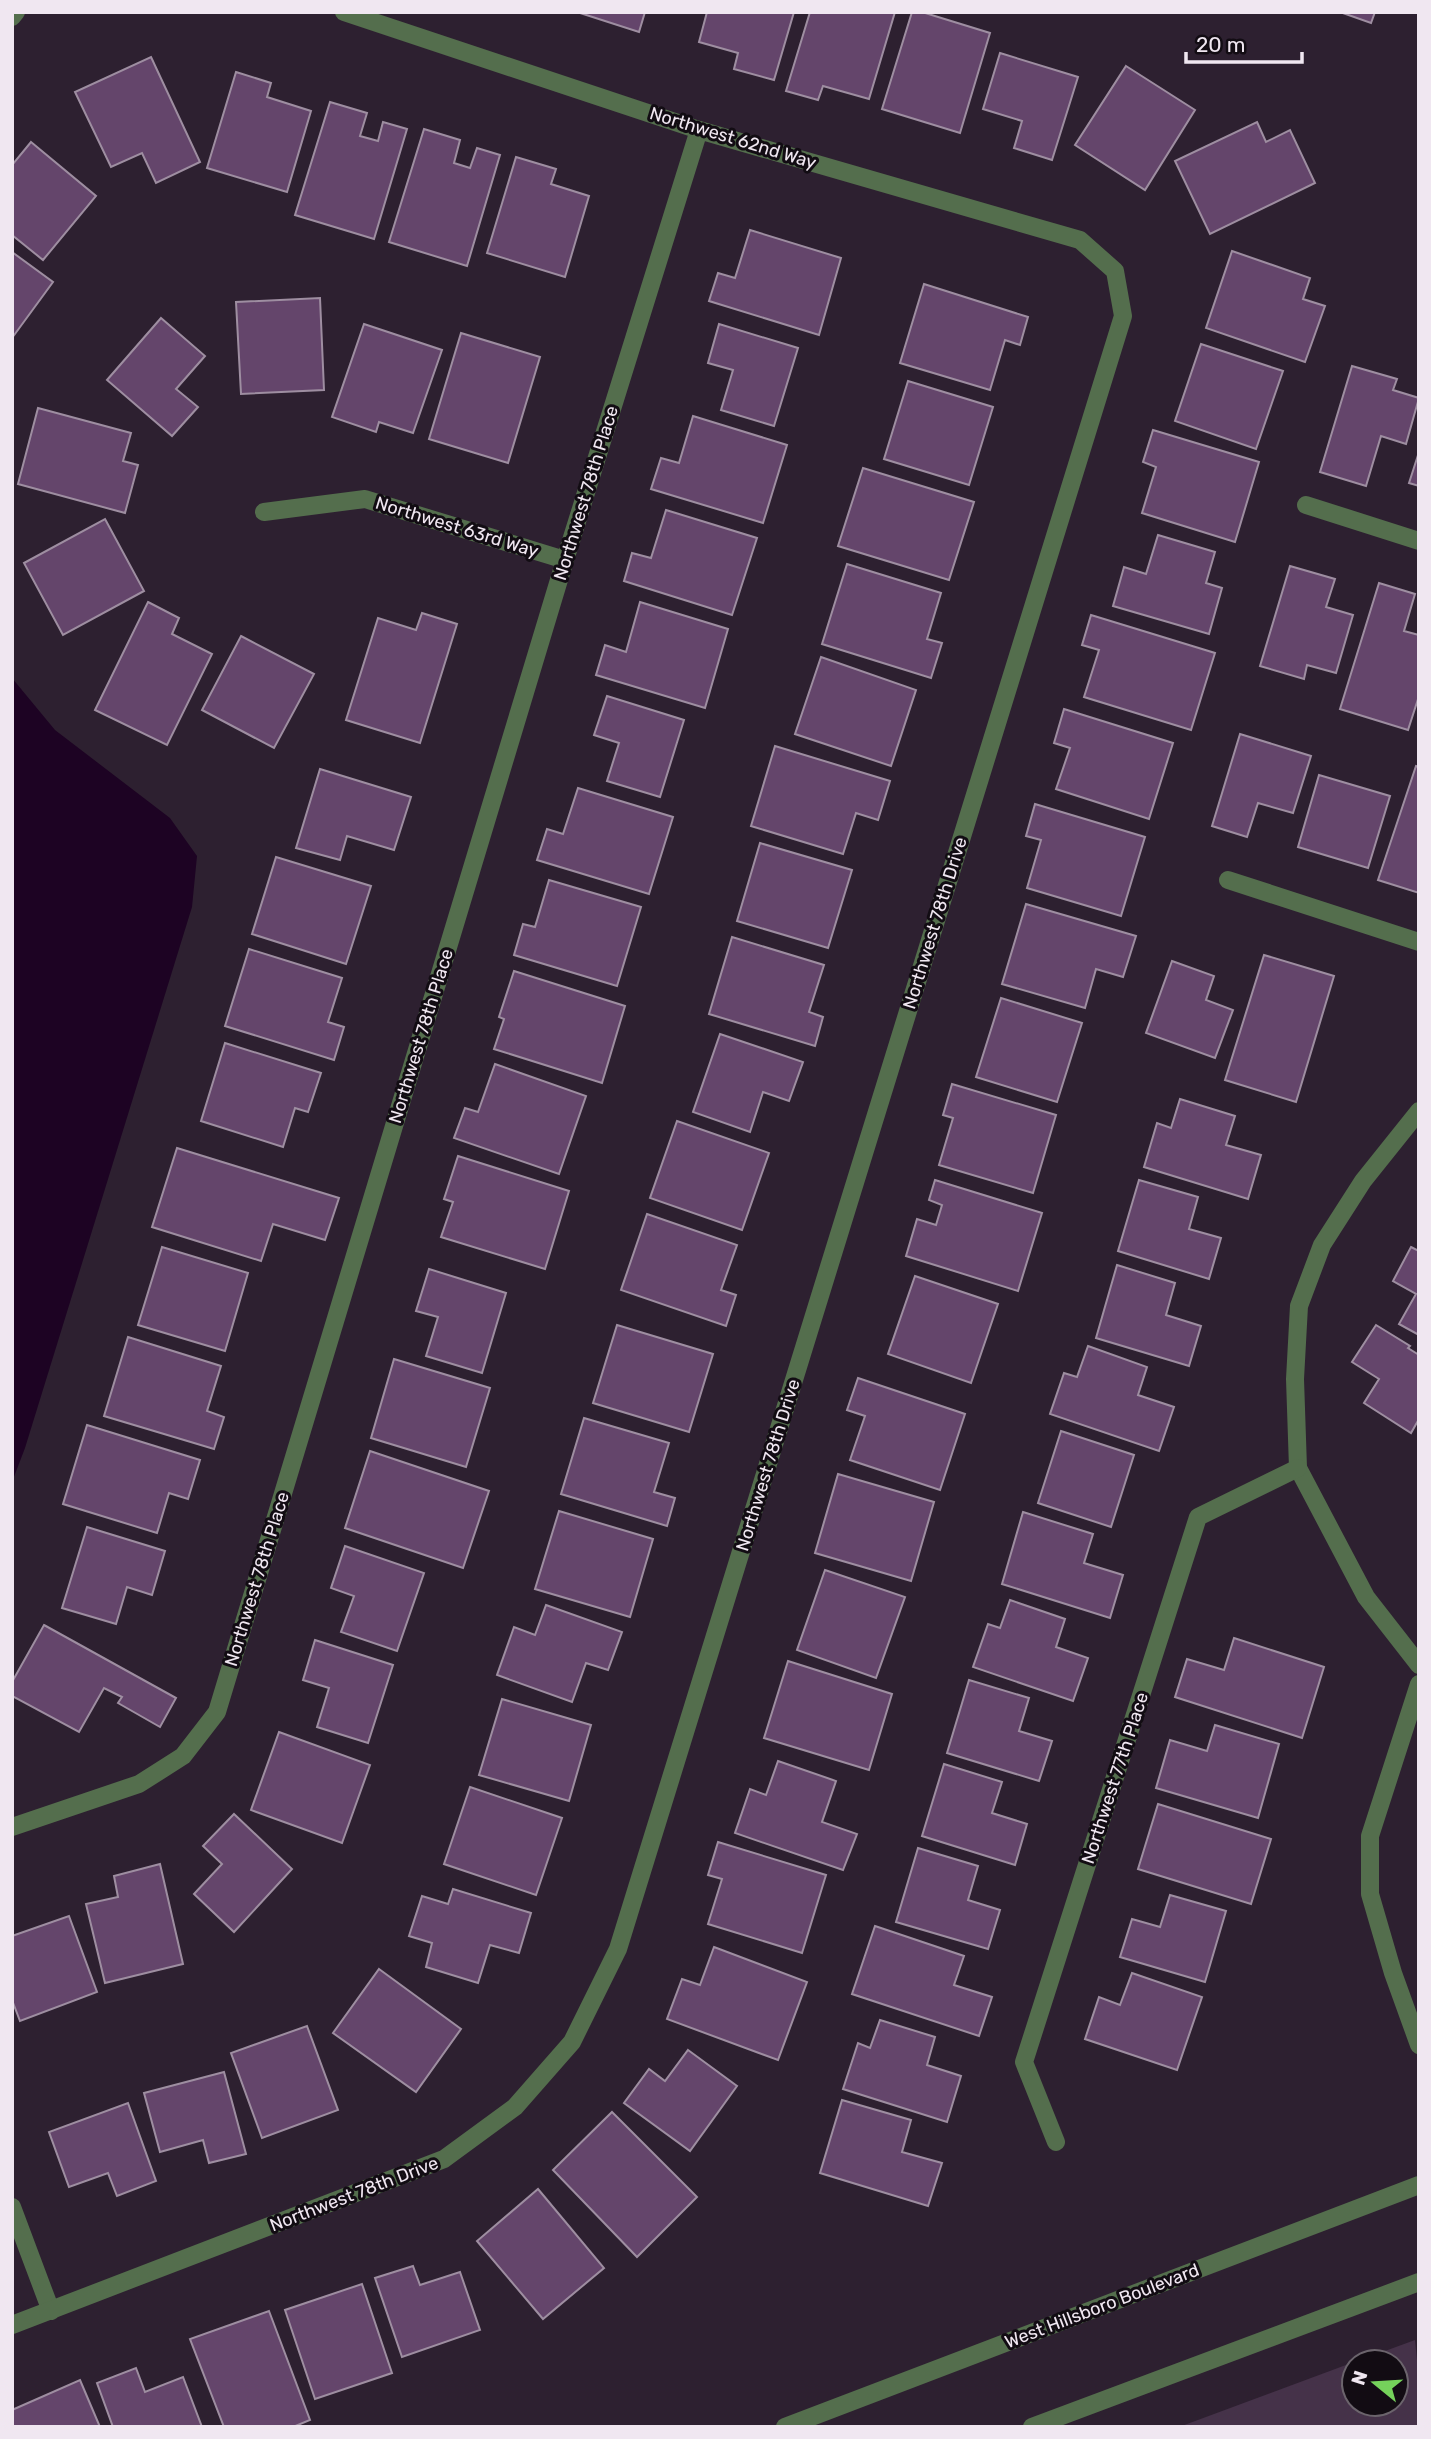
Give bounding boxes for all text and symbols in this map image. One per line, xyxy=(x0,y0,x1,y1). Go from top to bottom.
scale bar xyxy=(1186,21,1302,65)
text: 20 m xyxy=(1196,32,1245,57)
street label: Northwest 62nd Way xyxy=(647,102,819,174)
street label: Northwest 78th Place xyxy=(549,403,623,583)
street label: Northwest 63rd Way xyxy=(373,492,541,562)
street label: Northwest 78th Drive xyxy=(898,834,972,1012)
street label: Northwest 78th Place xyxy=(384,946,458,1126)
street label: Northwest 78th Drive xyxy=(731,1376,805,1554)
street label: Northwest 78th Place xyxy=(220,1489,294,1669)
street label: Northwest 77th Place xyxy=(1077,1689,1153,1867)
street label: Northwest 78th Drive xyxy=(267,2152,441,2236)
street label: West Hillsboro Boulevard xyxy=(1002,2259,1202,2353)
north arrow xyxy=(1340,2348,1410,2418)
text: N xyxy=(1346,2368,1372,2388)

